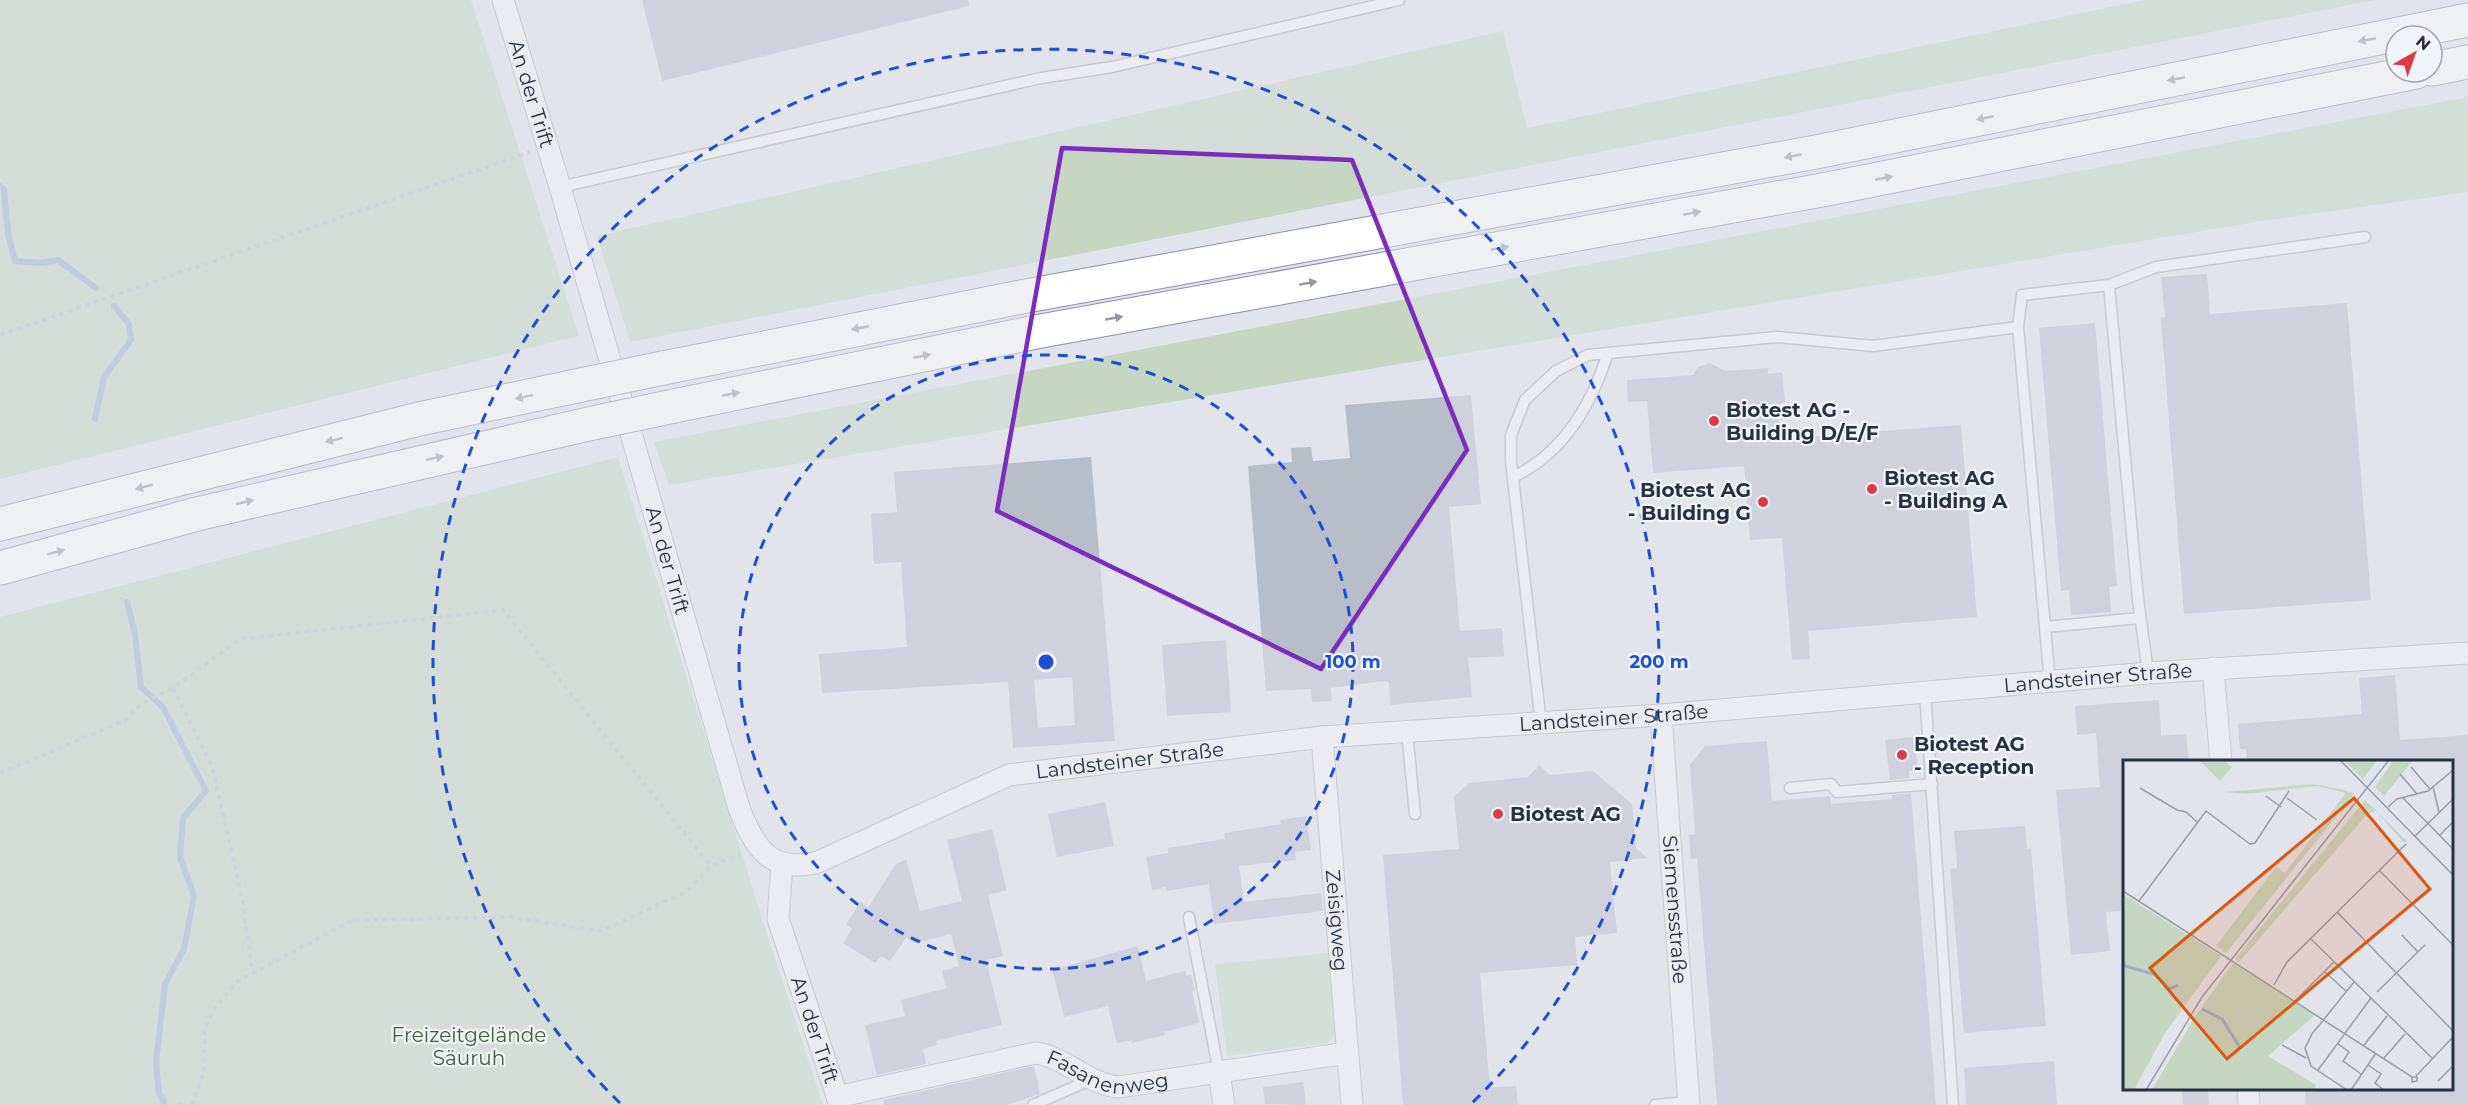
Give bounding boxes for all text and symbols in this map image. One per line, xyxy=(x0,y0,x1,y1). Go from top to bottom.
north arrow xyxy=(2384,24,2444,84)
text: N xyxy=(2412,31,2434,54)
one-way arrow xyxy=(2358,36,2376,46)
street label: An der Trift xyxy=(504,37,559,151)
one-way arrow xyxy=(2166,75,2185,84)
one-way arrow xyxy=(1975,114,1994,123)
one-way arrow xyxy=(1784,152,1803,161)
one-way arrow xyxy=(1875,173,1894,182)
one-way arrow xyxy=(1683,208,1702,217)
one-way arrow xyxy=(1491,243,1510,252)
one-way arrow xyxy=(1299,278,1318,287)
one-way arrow xyxy=(1104,313,1123,322)
one-way arrow xyxy=(850,324,869,333)
one-way arrow xyxy=(913,351,932,360)
one-way arrow xyxy=(722,389,741,398)
one-way arrow xyxy=(514,393,533,402)
place label: Biotest AG - Building D/E/F xyxy=(1726,398,1879,445)
marker: Biotest AG - Building D/E/F xyxy=(1707,414,1721,428)
one-way arrow xyxy=(324,436,343,446)
one-way arrow xyxy=(425,453,444,462)
place label: Biotest AG - Building A xyxy=(1884,466,2008,513)
place label: Biotest AG - Building G xyxy=(1628,478,1751,525)
marker: Biotest AG - Building A xyxy=(1865,482,1879,496)
one-way arrow xyxy=(135,483,153,492)
marker: Biotest AG - Building G xyxy=(1756,495,1770,509)
one-way arrow xyxy=(236,497,254,507)
street label: An der Trift xyxy=(641,503,695,617)
one-way arrow xyxy=(47,547,66,557)
text: 100 m xyxy=(1325,651,1381,673)
text: 200 m xyxy=(1629,651,1689,673)
centre of rings xyxy=(1036,652,1056,672)
street label: Landsteiner Straße xyxy=(2003,658,2193,697)
street label: Landsteiner Straße xyxy=(1518,699,1709,736)
place label: Biotest AG - Reception xyxy=(1914,732,2034,779)
street label: Landsteiner Straße xyxy=(1034,737,1225,784)
marker: Biotest AG - Reception xyxy=(1895,748,1909,762)
inset map xyxy=(2123,760,2453,1090)
place label: Biotest AG xyxy=(1510,802,1621,826)
marker: Biotest AG xyxy=(1491,807,1505,821)
street label: Siemensstraße xyxy=(1658,834,1692,985)
street label: Zeisigweg xyxy=(1321,869,1353,972)
street label: An der Trift xyxy=(786,973,844,1087)
park label: Freizeitgelände Säuruh xyxy=(392,1023,546,1070)
street label: Fasanenweg xyxy=(1043,1045,1170,1100)

